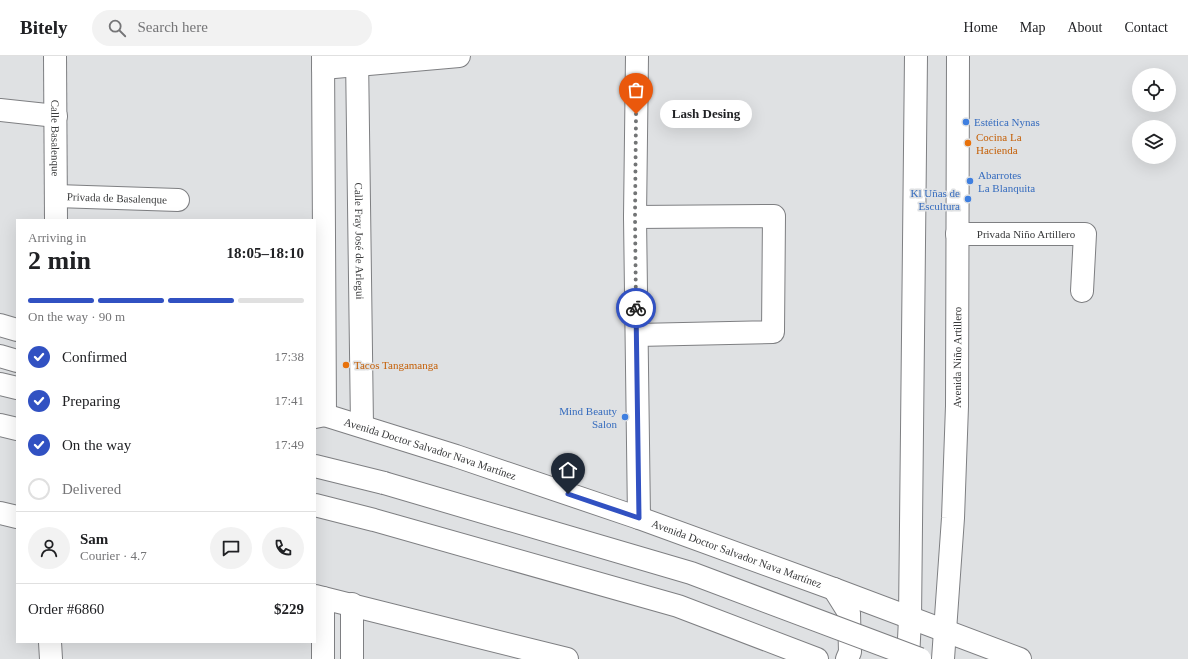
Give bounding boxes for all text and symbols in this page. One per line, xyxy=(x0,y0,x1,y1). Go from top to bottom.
search box xyxy=(92,10,372,46)
text: Bitely xyxy=(20,17,68,38)
icon: search xyxy=(106,17,128,39)
text: Search here xyxy=(138,19,208,35)
text: Home xyxy=(964,20,998,35)
text: Map xyxy=(1020,20,1045,35)
text: About xyxy=(1067,20,1102,35)
text: Contact xyxy=(1124,20,1168,35)
map controls xyxy=(1132,68,1176,164)
button: locate xyxy=(1132,68,1176,112)
pin xyxy=(619,73,653,114)
icon: bag xyxy=(625,79,647,101)
street label: Calle Basalenque xyxy=(49,100,62,177)
callout: Lash Desing xyxy=(660,100,752,128)
text: Lash Desing xyxy=(672,106,740,121)
place label: Estética Nynas xyxy=(974,116,1040,128)
marker: Estética Nynas xyxy=(961,117,971,127)
button: layers xyxy=(1132,120,1176,164)
place label: Cocina La Hacienda xyxy=(976,131,1022,156)
marker: Cocina La Hacienda xyxy=(963,138,973,148)
place label: Abarrotes La Blanquita xyxy=(978,169,1035,194)
marker: Abarrotes La Blanquita xyxy=(965,176,975,186)
street label: Calle Fray José de Arlegui xyxy=(353,182,366,299)
place label: Kl Uñas de Escultura xyxy=(911,187,960,212)
street label: Privada de Basalenque xyxy=(67,190,167,206)
marker: Kl Uñas de Escultura xyxy=(963,194,973,204)
street label: Privada Niño Artillero xyxy=(977,228,1076,240)
text: Arriving in xyxy=(28,230,86,245)
text: 18:05–18:10 xyxy=(227,245,304,261)
text: 2 min xyxy=(28,246,91,275)
courier xyxy=(616,288,656,328)
icon: bike xyxy=(625,297,647,319)
street label: Avenida Niño Artillero xyxy=(951,306,963,408)
text: On the way · 90 m xyxy=(28,309,125,324)
icon: check xyxy=(28,346,50,368)
text: Confirmed xyxy=(62,349,127,365)
text: 17:38 xyxy=(274,349,304,364)
place label: Tacos Tangamanga xyxy=(354,359,438,371)
marker: Tacos Tangamanga xyxy=(341,360,351,370)
icon: check xyxy=(28,390,50,412)
text: Preparing xyxy=(62,393,120,409)
text: 17:41 xyxy=(274,393,304,408)
place label: Mind Beauty Salon xyxy=(559,405,617,430)
marker: Mind Beauty Salon xyxy=(620,412,630,422)
street label: Avenida Doctor Salvador Nava Martínez xyxy=(343,415,518,482)
icon: check xyxy=(28,434,50,456)
text: On the way xyxy=(62,437,131,453)
text: 17:49 xyxy=(274,437,304,452)
pin xyxy=(551,453,585,494)
icon: home xyxy=(557,459,579,481)
text: Delivered xyxy=(62,481,121,497)
street label: Avenida Doctor Salvador Nava Martínez xyxy=(650,517,824,590)
button: person xyxy=(28,527,70,569)
button: chat xyxy=(210,527,252,569)
button: phone xyxy=(262,527,304,569)
text: Sam xyxy=(80,531,108,547)
text: Courier · 4.7 xyxy=(80,548,147,563)
text: Order #6860 xyxy=(28,601,104,617)
text: $229 xyxy=(274,601,304,617)

